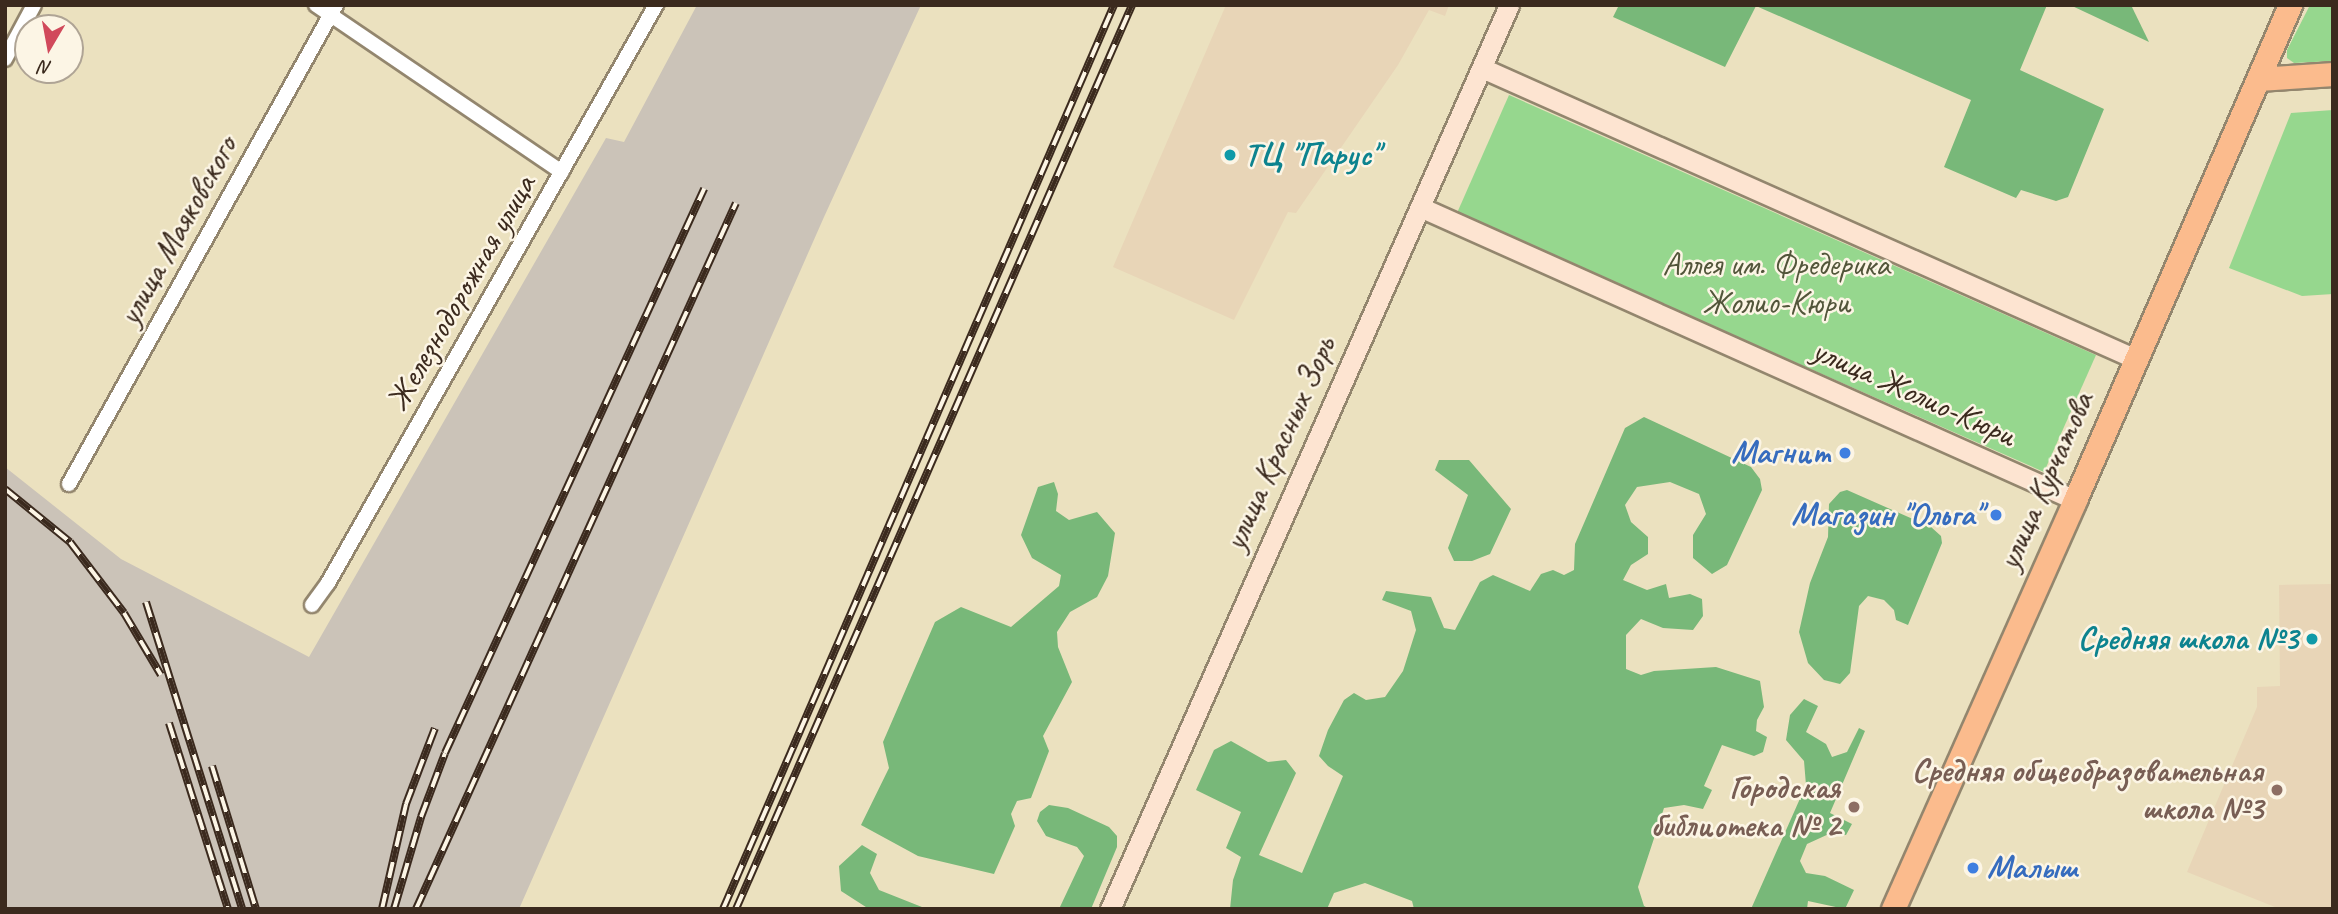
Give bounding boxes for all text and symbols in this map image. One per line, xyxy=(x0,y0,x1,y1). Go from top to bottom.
north arrow xyxy=(14,14,84,84)
text: N xyxy=(38,55,54,81)
street label: улица Маяковского xyxy=(110,129,246,333)
place label: ТЦ "Парус" xyxy=(1244,135,1379,175)
marker: ТЦ "Парус" xyxy=(1222,147,1238,163)
street label: Железнодорожная улица xyxy=(377,167,545,419)
park label: Аллея им. Фредерика Жолио-Кюри xyxy=(1662,245,1890,323)
street label: улица Жолио-Кюри xyxy=(1806,330,2022,456)
street label: улица Красных Зорь xyxy=(1216,332,1344,556)
street label: улица Курчатова xyxy=(1989,386,2103,576)
place label: Магнит xyxy=(1731,433,1831,473)
marker: Магнит xyxy=(1837,445,1853,461)
place label: Магазин "Ольга" xyxy=(1791,495,1982,535)
marker: Магазин "Ольга" xyxy=(1988,507,2004,523)
place label: Средняя школа №3 xyxy=(2078,619,2298,659)
marker: Средняя школа №3 xyxy=(2304,631,2320,647)
place label: Средняя общеобразовательная школа №3 xyxy=(1912,751,2263,829)
place label: Городская библиотека № 2 xyxy=(1651,768,1840,846)
marker: Средняя общеобразовательная школа №3 xyxy=(2269,782,2285,798)
marker: Городская библиотека № 2 xyxy=(1846,799,1862,815)
place label: Малыш xyxy=(1987,848,2077,888)
marker: Малыш xyxy=(1965,860,1981,876)

